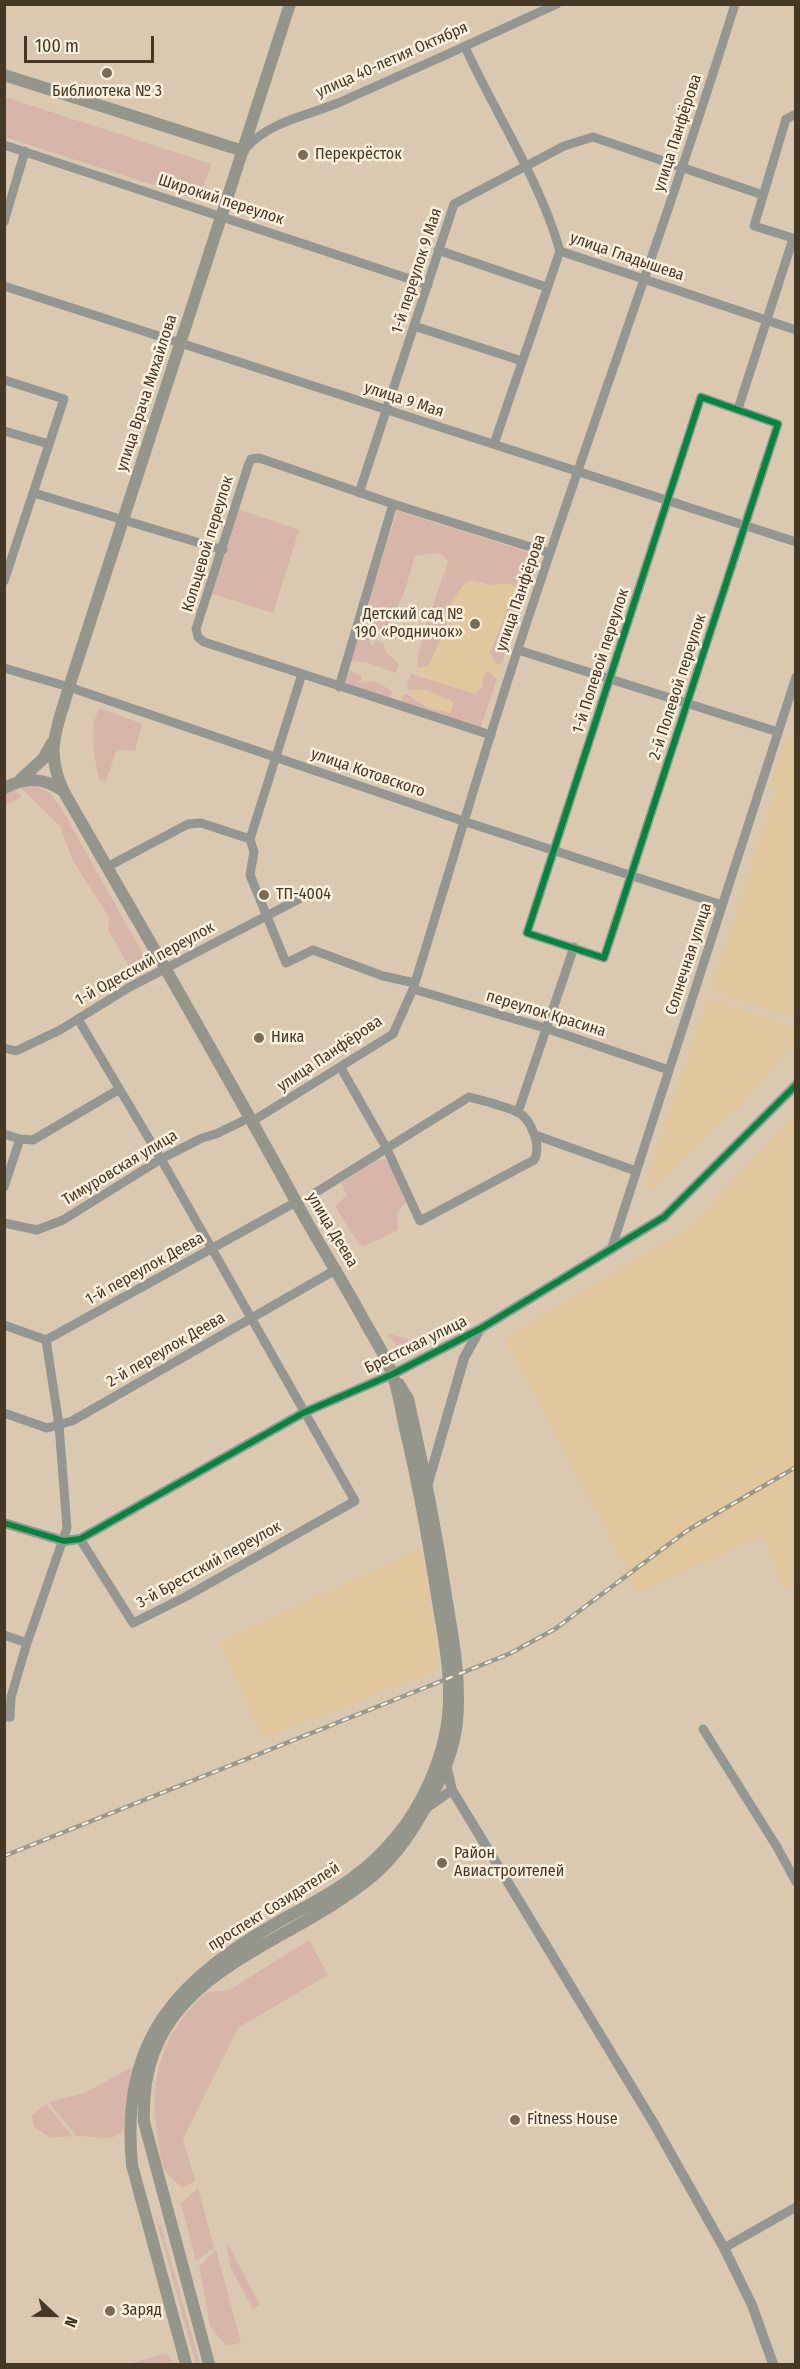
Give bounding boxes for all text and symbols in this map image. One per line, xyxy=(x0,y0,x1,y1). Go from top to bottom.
street label: улица 40-летия Октября xyxy=(313,18,471,102)
scale bar xyxy=(27,24,158,62)
text: 100 m xyxy=(35,35,79,57)
marker: Библиотека № 3 xyxy=(100,66,114,80)
street label: улица Панфёрова xyxy=(650,72,706,194)
place label: Библиотека № 3 xyxy=(52,82,162,102)
place label: Перекрёсток xyxy=(315,145,402,165)
marker: Перекрёсток xyxy=(296,148,310,162)
street label: Широкий переулок xyxy=(156,171,286,229)
street label: 1-й переулок 9 Мая xyxy=(388,206,446,336)
street label: улица Гладышева xyxy=(567,228,687,286)
street label: улица Врача Михайлова xyxy=(113,312,181,474)
street label: улица 9 Мая xyxy=(362,378,446,422)
street label: Кольцевой переулок xyxy=(178,474,238,614)
street label: улица Панфёрова xyxy=(492,532,550,654)
street label: 1-й Полевой переулок xyxy=(569,586,633,736)
place label: Детский сад № 190 «Родничок» xyxy=(355,605,463,643)
street label: 2-й Полевой переулок xyxy=(645,612,711,762)
marker: Детский сад № 190 «Родничок» xyxy=(468,617,482,631)
street label: улица Котовского xyxy=(308,744,428,802)
place label: ТП-4004 xyxy=(276,885,331,905)
marker: ТП-4004 xyxy=(257,888,271,902)
street label: Солнечная улица xyxy=(662,901,716,1017)
street label: 1-й Одесский переулок xyxy=(72,918,218,1010)
street label: переулок Красина xyxy=(484,987,608,1041)
street label: улица Панфёрова xyxy=(274,1012,386,1096)
place label: Ника xyxy=(271,1028,304,1048)
marker: Ника xyxy=(252,1031,266,1045)
street label: Тимуровская улица xyxy=(59,1126,181,1210)
street label: улица Деева xyxy=(302,1189,362,1271)
street label: 1-й переулок Деева xyxy=(82,1228,208,1310)
street label: 2-й переулок Деева xyxy=(103,1308,229,1392)
street label: Брестская улица xyxy=(362,1312,470,1378)
street label: 3-й Брестский переулок xyxy=(133,1517,285,1613)
place label: Район Авиастроителей xyxy=(454,1844,564,1882)
marker: Район Авиастроителей xyxy=(435,1856,449,1870)
street label: проспект Созидателей xyxy=(204,1859,344,1955)
place label: Fitness House xyxy=(527,2110,618,2130)
marker: Fitness House xyxy=(508,2113,522,2127)
north arrow xyxy=(24,2285,84,2345)
place label: Заряд xyxy=(122,2301,162,2321)
marker: Заряд xyxy=(103,2304,117,2318)
text: N xyxy=(61,2314,82,2330)

